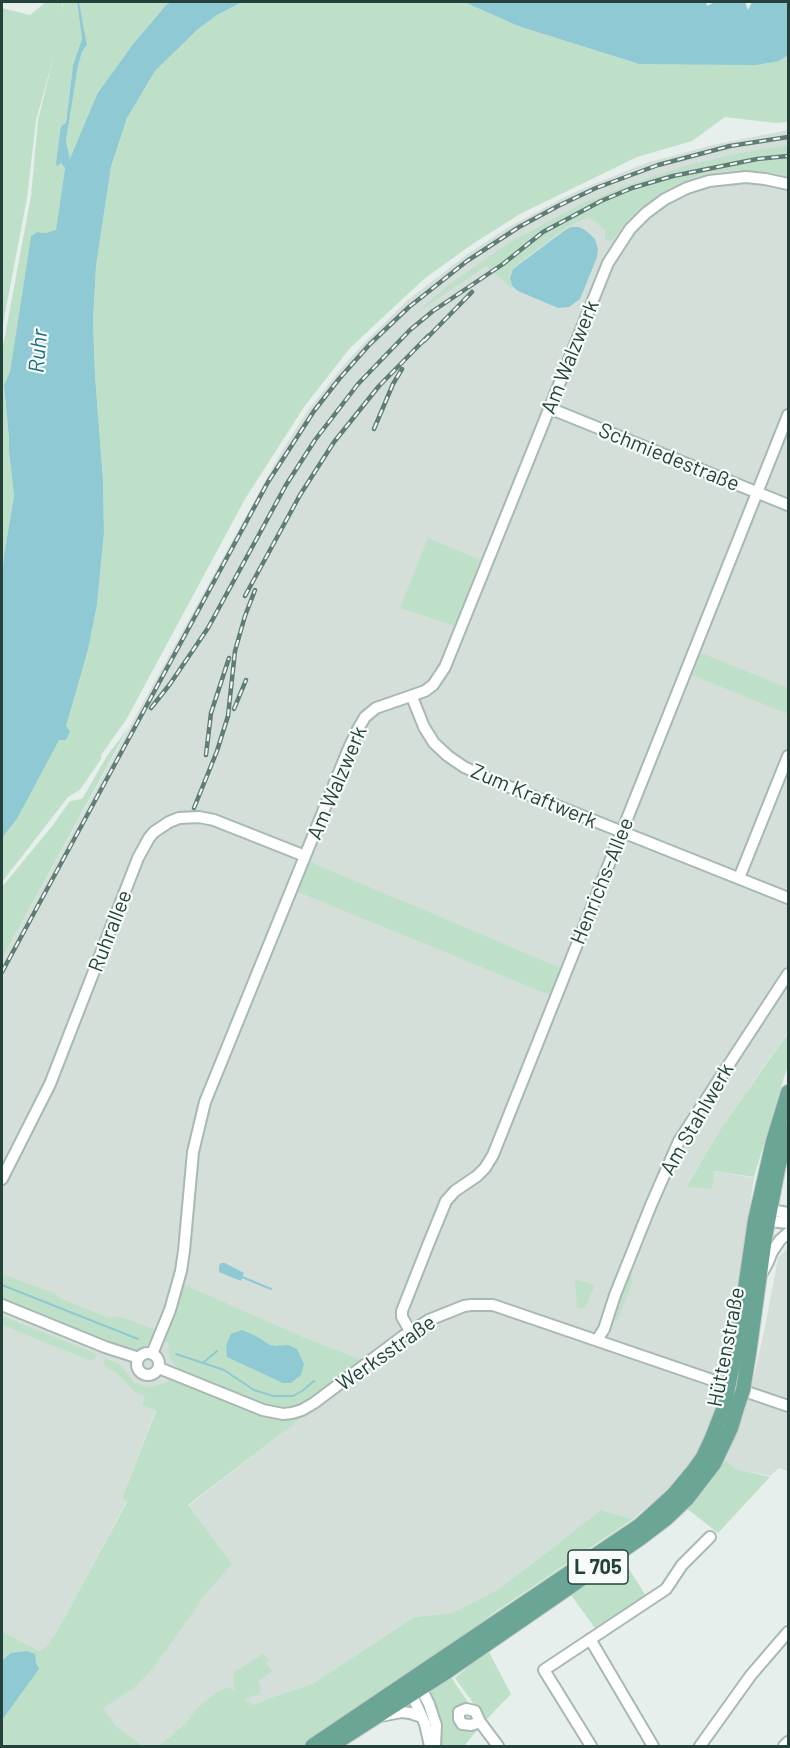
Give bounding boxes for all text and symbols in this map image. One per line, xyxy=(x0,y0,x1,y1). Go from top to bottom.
street label: Am Walzwerk xyxy=(536,296,604,418)
water label: Ruhr xyxy=(23,328,53,374)
street label: Schmiedestraße xyxy=(595,417,743,497)
street label: Am Walzwerk xyxy=(302,722,372,844)
street label: Zum Kraftwerk xyxy=(467,758,601,834)
street label: Henrichs-Allee xyxy=(565,814,639,948)
street label: Ruhrallee xyxy=(83,886,137,976)
street label: Am Stahlwerk xyxy=(655,1058,739,1180)
street label: Hüttenstraße xyxy=(702,1285,750,1409)
street label: Werksstraße xyxy=(332,1310,440,1396)
road number: L 705 xyxy=(568,1550,628,1584)

